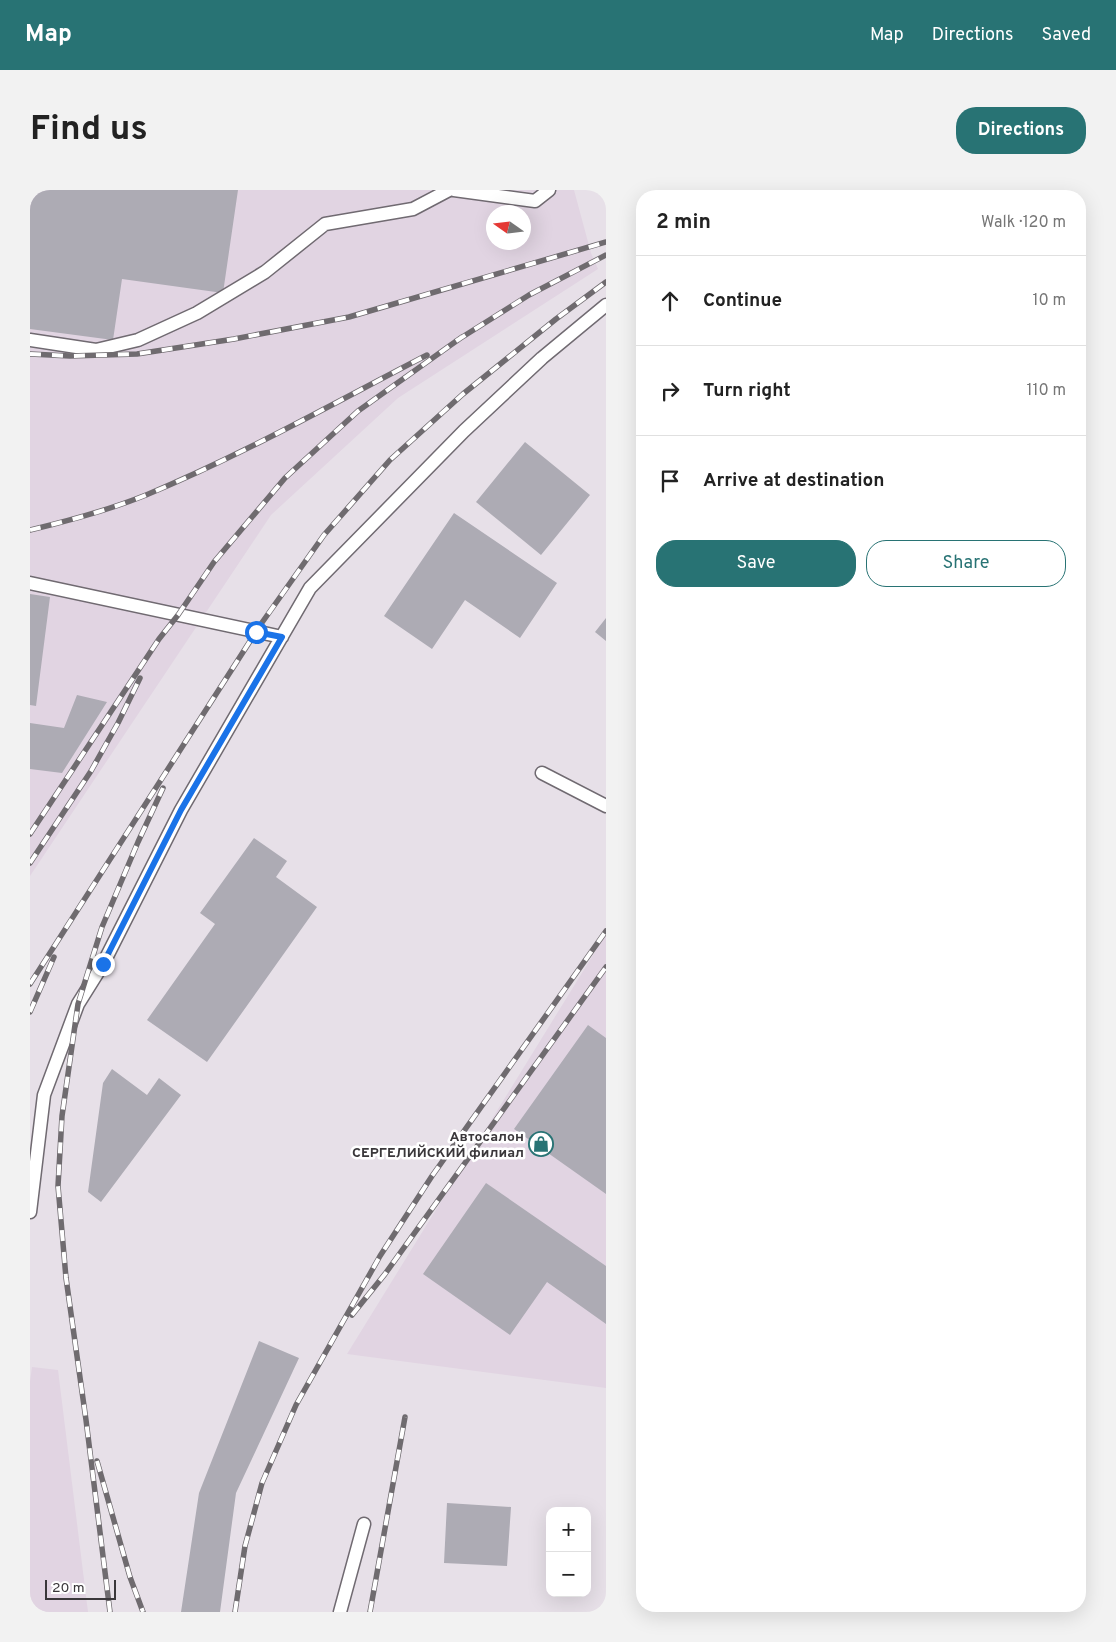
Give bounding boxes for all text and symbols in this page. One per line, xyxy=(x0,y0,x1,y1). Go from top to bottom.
text: Map xyxy=(25,20,72,50)
text: Map xyxy=(870,24,904,47)
text: Directions xyxy=(932,24,1014,47)
text: Saved xyxy=(1042,24,1091,47)
button: Directions xyxy=(956,107,1086,154)
text: Find us xyxy=(30,108,148,152)
north arrow xyxy=(486,205,531,250)
text: 2 min xyxy=(656,209,711,236)
text: Walk · 120 m xyxy=(981,213,1066,233)
icon: ahead xyxy=(656,287,684,315)
text: Continue xyxy=(703,289,782,313)
text: 10 m xyxy=(1032,291,1066,311)
icon: right xyxy=(656,377,684,405)
text: Turn right xyxy=(703,379,791,403)
text: 110 m xyxy=(1026,381,1066,401)
icon: arrive xyxy=(656,467,684,495)
text: Arrive at destination xyxy=(703,469,884,493)
button: Save xyxy=(656,540,856,587)
button: Share xyxy=(866,540,1066,587)
route start xyxy=(245,621,268,644)
route end xyxy=(92,953,115,976)
place label: Автосалон СЕРГЕЛИЙСКИЙ филиал xyxy=(352,1129,524,1162)
shop icon: Автосалон СЕРГЕЛИЙСКИЙ филиал xyxy=(528,1131,554,1157)
map controls xyxy=(546,1507,591,1597)
button: + xyxy=(546,1507,591,1552)
button: − xyxy=(546,1552,591,1597)
scale bar xyxy=(45,1577,116,1600)
text: 20 m xyxy=(52,1580,85,1597)

